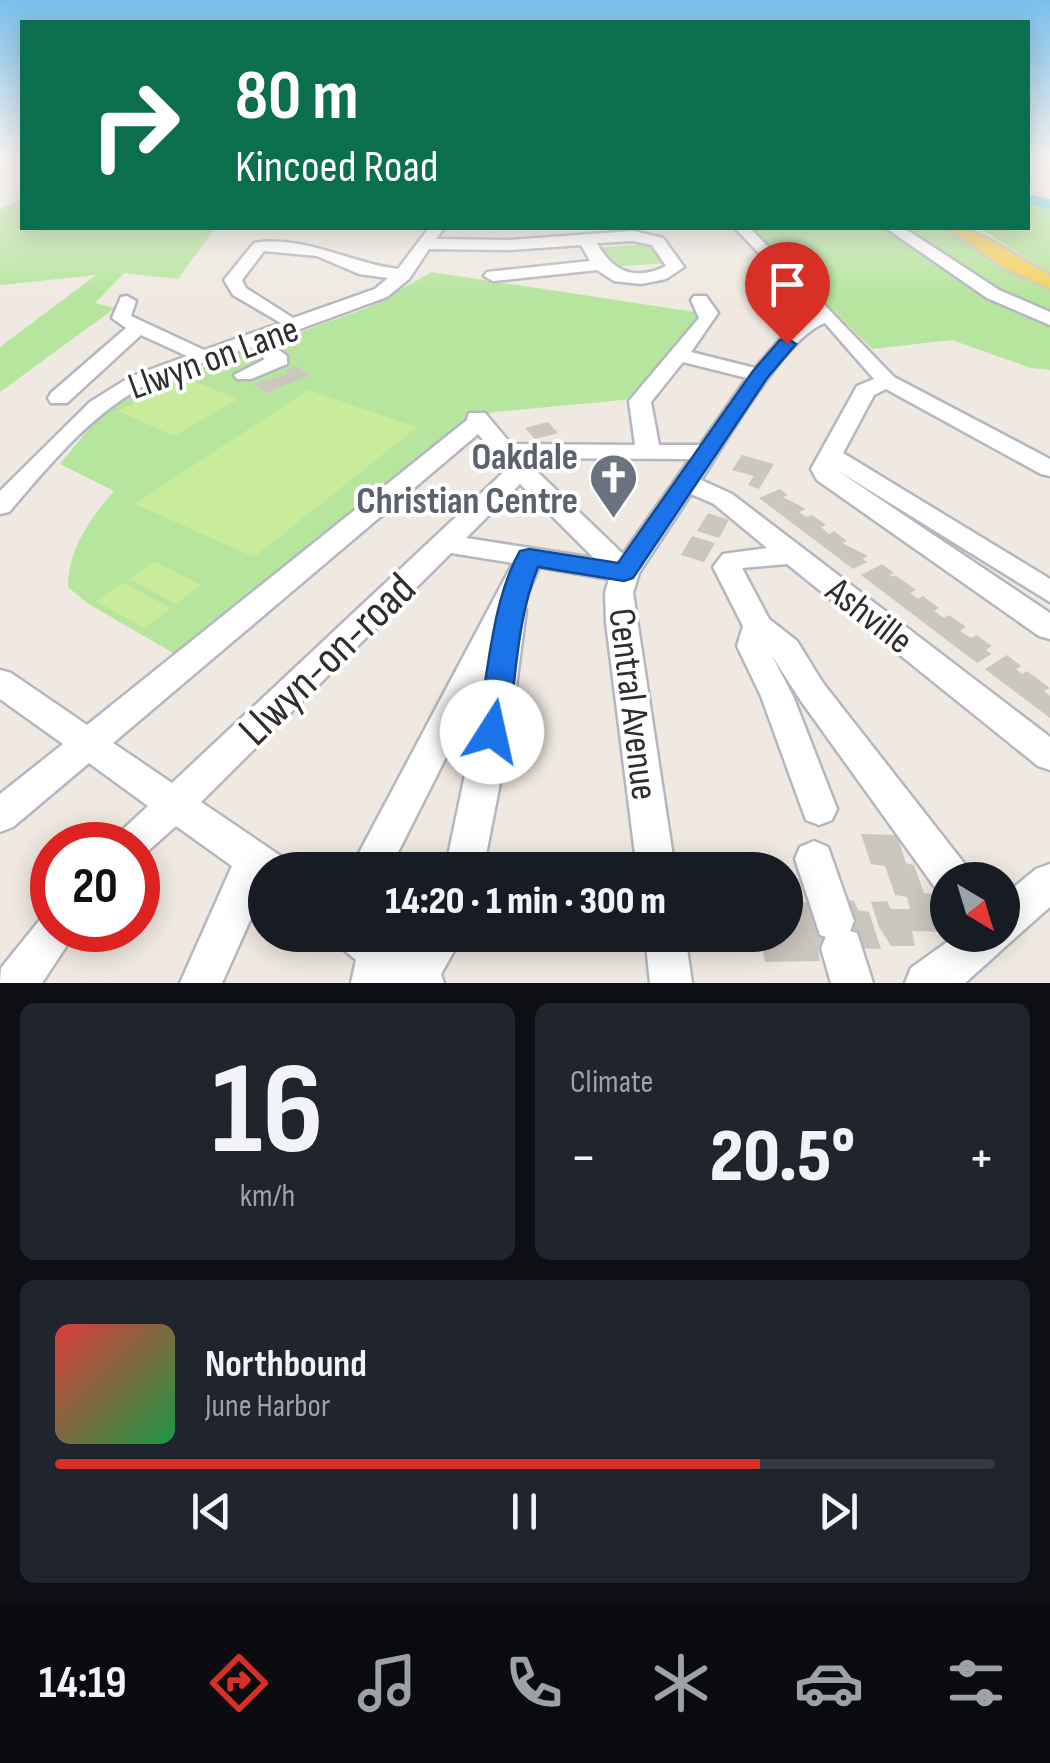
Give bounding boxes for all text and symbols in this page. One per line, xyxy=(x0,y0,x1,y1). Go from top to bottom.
text: 80 m xyxy=(235,55,359,139)
icon: right xyxy=(70,60,200,190)
text: Kincoed Road xyxy=(235,140,439,195)
pin xyxy=(745,242,830,345)
icon: arrive xyxy=(760,257,815,312)
street label: Llwyn on Lane xyxy=(122,307,305,410)
place label: Oakdale Christian Centre xyxy=(356,435,578,524)
church icon: Oakdale Christian Centre xyxy=(587,452,639,520)
street label: Llwyn-on-road xyxy=(228,562,428,758)
street label: Ashville xyxy=(816,568,921,664)
street label: Central Avenue xyxy=(598,606,667,802)
position arrow xyxy=(440,680,544,784)
speed limit sign: 20 xyxy=(30,822,160,952)
north arrow xyxy=(930,862,1020,952)
map controls xyxy=(930,862,1020,952)
text: 14:20 · 1 min · 300 m xyxy=(385,879,666,924)
text: 16 xyxy=(211,1034,324,1190)
text: Climate xyxy=(570,1063,653,1102)
text: 20.5° xyxy=(710,1112,855,1203)
text: − xyxy=(570,1125,597,1192)
text: + xyxy=(968,1125,995,1192)
text: km/h xyxy=(240,1177,295,1216)
text: Northbound xyxy=(205,1342,367,1387)
text: June Harbor xyxy=(205,1387,330,1426)
icon: previous xyxy=(184,1484,239,1539)
icon: pause xyxy=(497,1484,552,1539)
icon: next xyxy=(811,1484,866,1539)
icon: directions xyxy=(204,1648,274,1718)
icon: music xyxy=(352,1648,422,1718)
icon: phone xyxy=(499,1648,569,1718)
icon: climate xyxy=(646,1648,716,1718)
icon: car xyxy=(794,1648,864,1718)
icon: filters xyxy=(941,1648,1011,1718)
text: 14:19 xyxy=(39,1656,127,1711)

